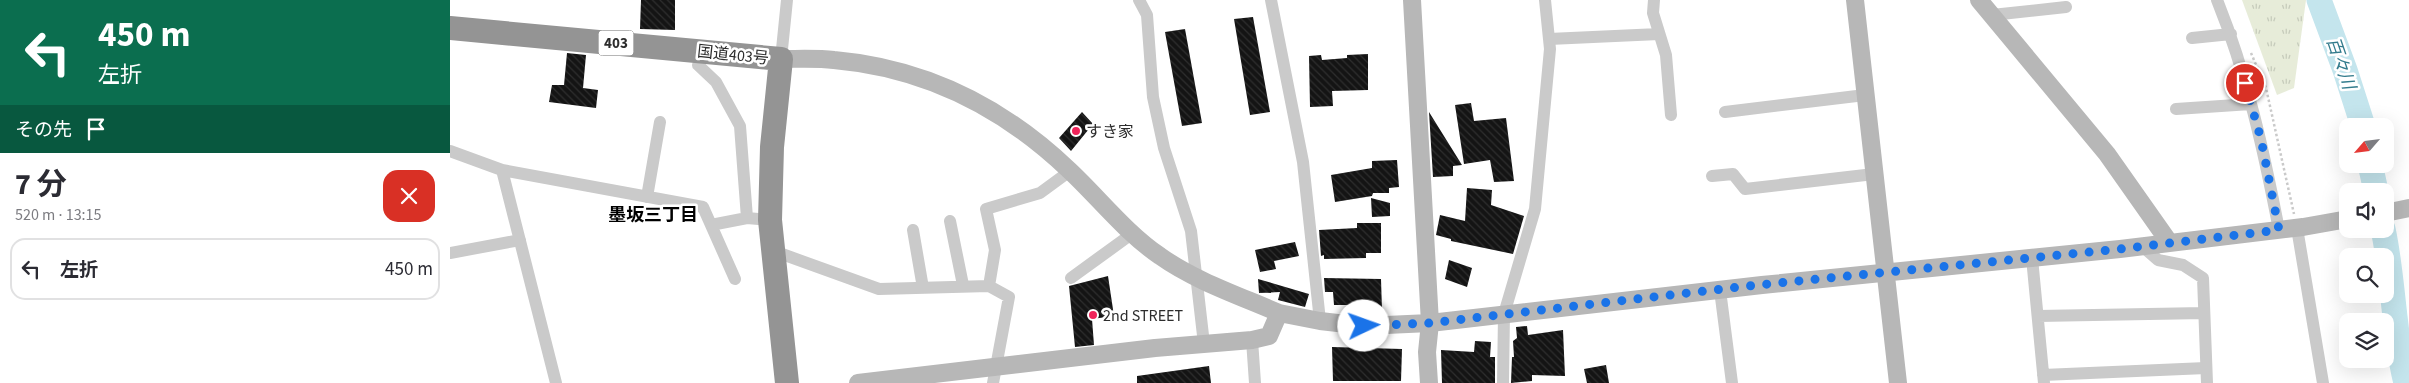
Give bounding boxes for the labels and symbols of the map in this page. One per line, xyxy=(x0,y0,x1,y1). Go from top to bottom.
road number: 403 xyxy=(598,30,634,56)
water label: 百々川 xyxy=(2320,34,2362,95)
street label: 国道403号 xyxy=(696,40,770,70)
pin xyxy=(2224,62,2266,104)
north arrow xyxy=(2339,118,2394,172)
place label: すき家 xyxy=(1086,121,1134,143)
marker: すき家 xyxy=(1070,125,1082,137)
district label: 墨坂三丁目 xyxy=(608,203,698,228)
position arrow xyxy=(1337,299,1389,351)
place label: 2nd STREET xyxy=(1103,305,1184,327)
marker: 2nd STREET xyxy=(1087,309,1099,321)

